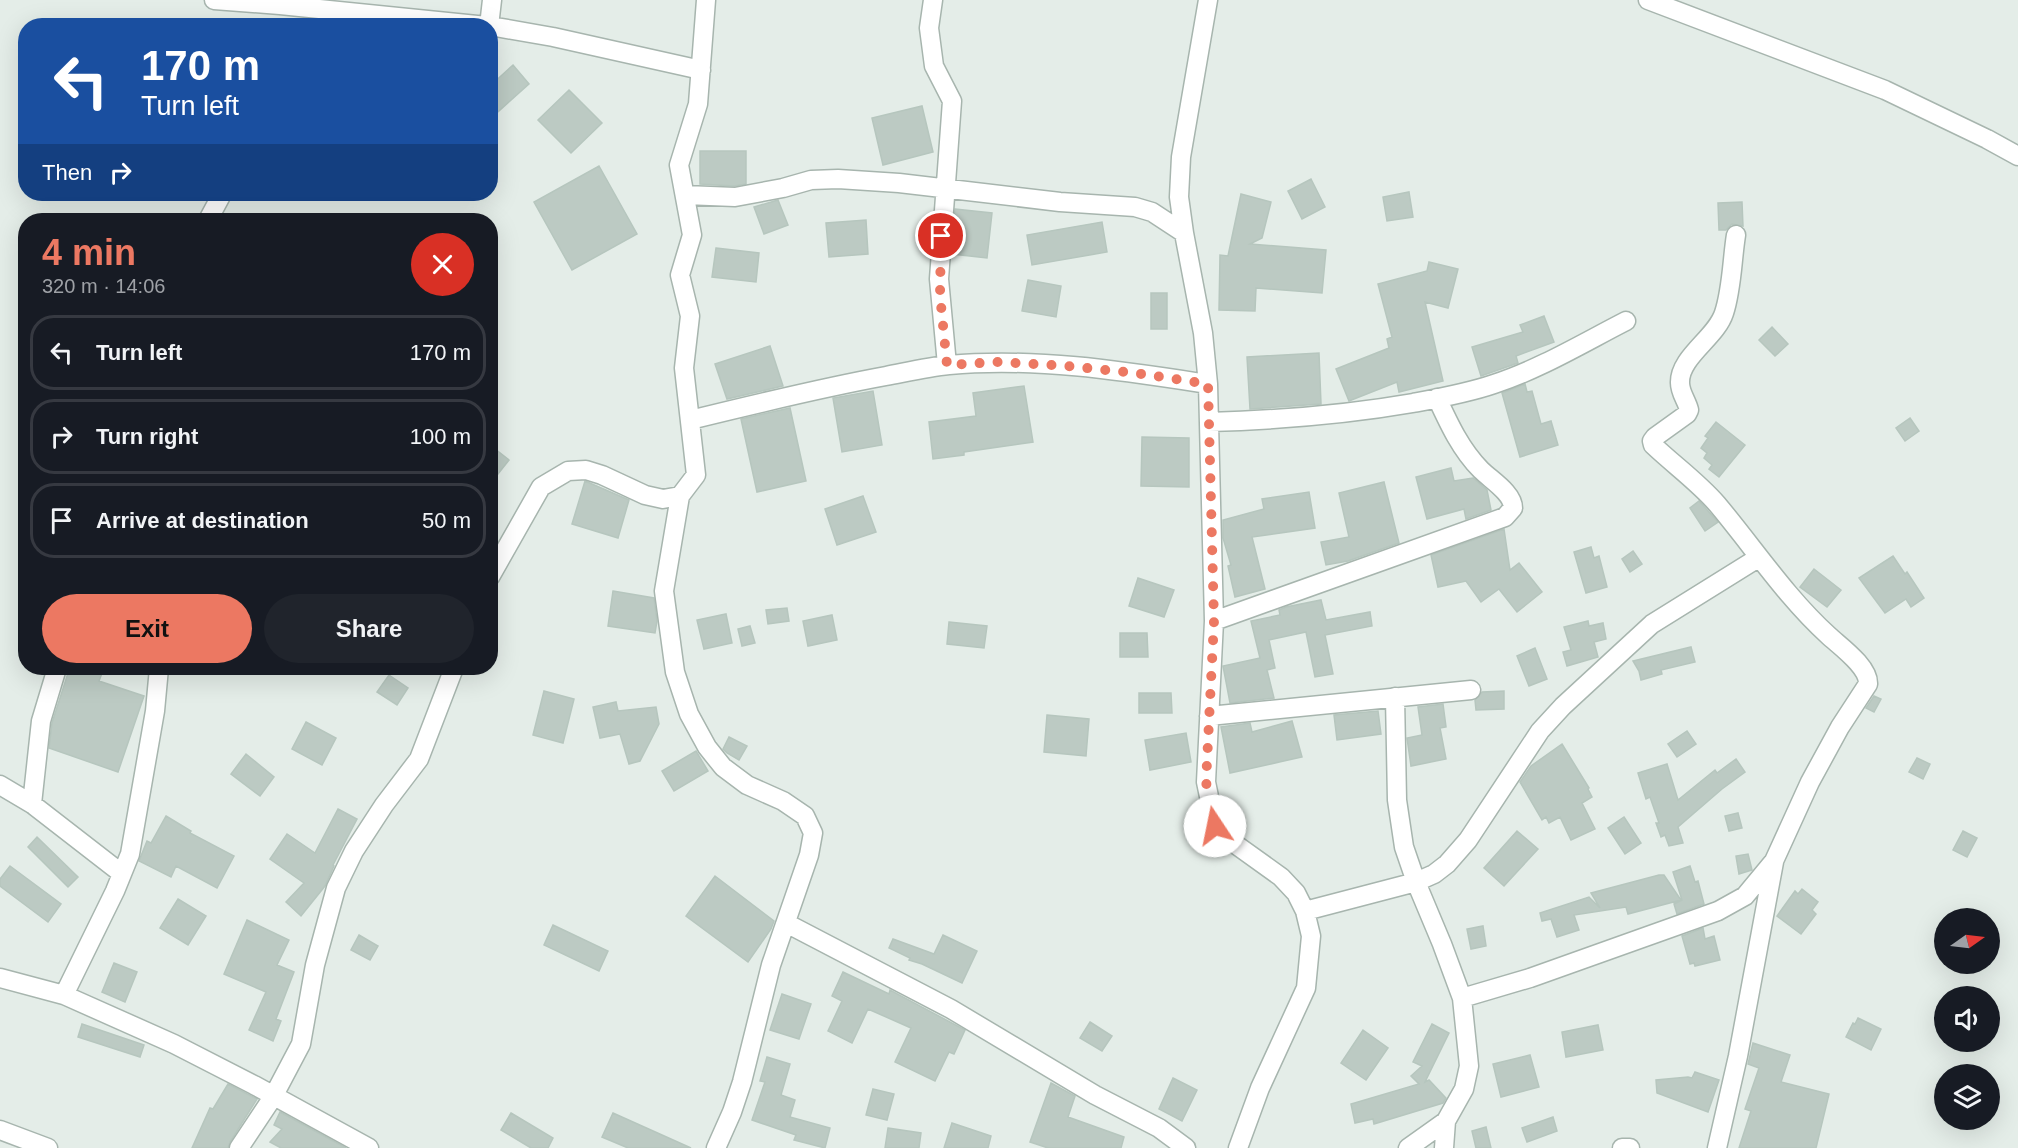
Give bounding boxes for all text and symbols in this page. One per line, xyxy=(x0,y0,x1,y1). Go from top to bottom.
icon: left xyxy=(42,42,120,120)
text: 170 m xyxy=(141,42,260,89)
text: Turn left xyxy=(141,91,239,121)
icon: right xyxy=(104,156,137,189)
text: Then xyxy=(42,160,92,185)
pin xyxy=(915,210,966,261)
icon: arrive xyxy=(924,219,957,252)
text: 4 min xyxy=(42,232,136,273)
button: close xyxy=(411,233,474,296)
text: 320 m · 14:06 xyxy=(42,275,165,297)
icon: left xyxy=(45,336,78,369)
text: Turn left xyxy=(96,340,182,365)
text: 170 m xyxy=(410,340,471,365)
icon: right xyxy=(45,420,78,453)
text: Turn right xyxy=(96,424,198,449)
text: 100 m xyxy=(410,424,471,449)
icon: arrive xyxy=(45,504,78,537)
text: Arrive at destination xyxy=(96,508,309,533)
text: 50 m xyxy=(422,508,471,533)
button: Exit xyxy=(42,594,252,663)
button: Share xyxy=(264,594,474,663)
position arrow xyxy=(1183,794,1247,858)
north arrow xyxy=(1934,908,2000,974)
map controls xyxy=(1934,908,2000,1130)
button: sound xyxy=(1934,986,2000,1052)
button: layers xyxy=(1934,1064,2000,1130)

